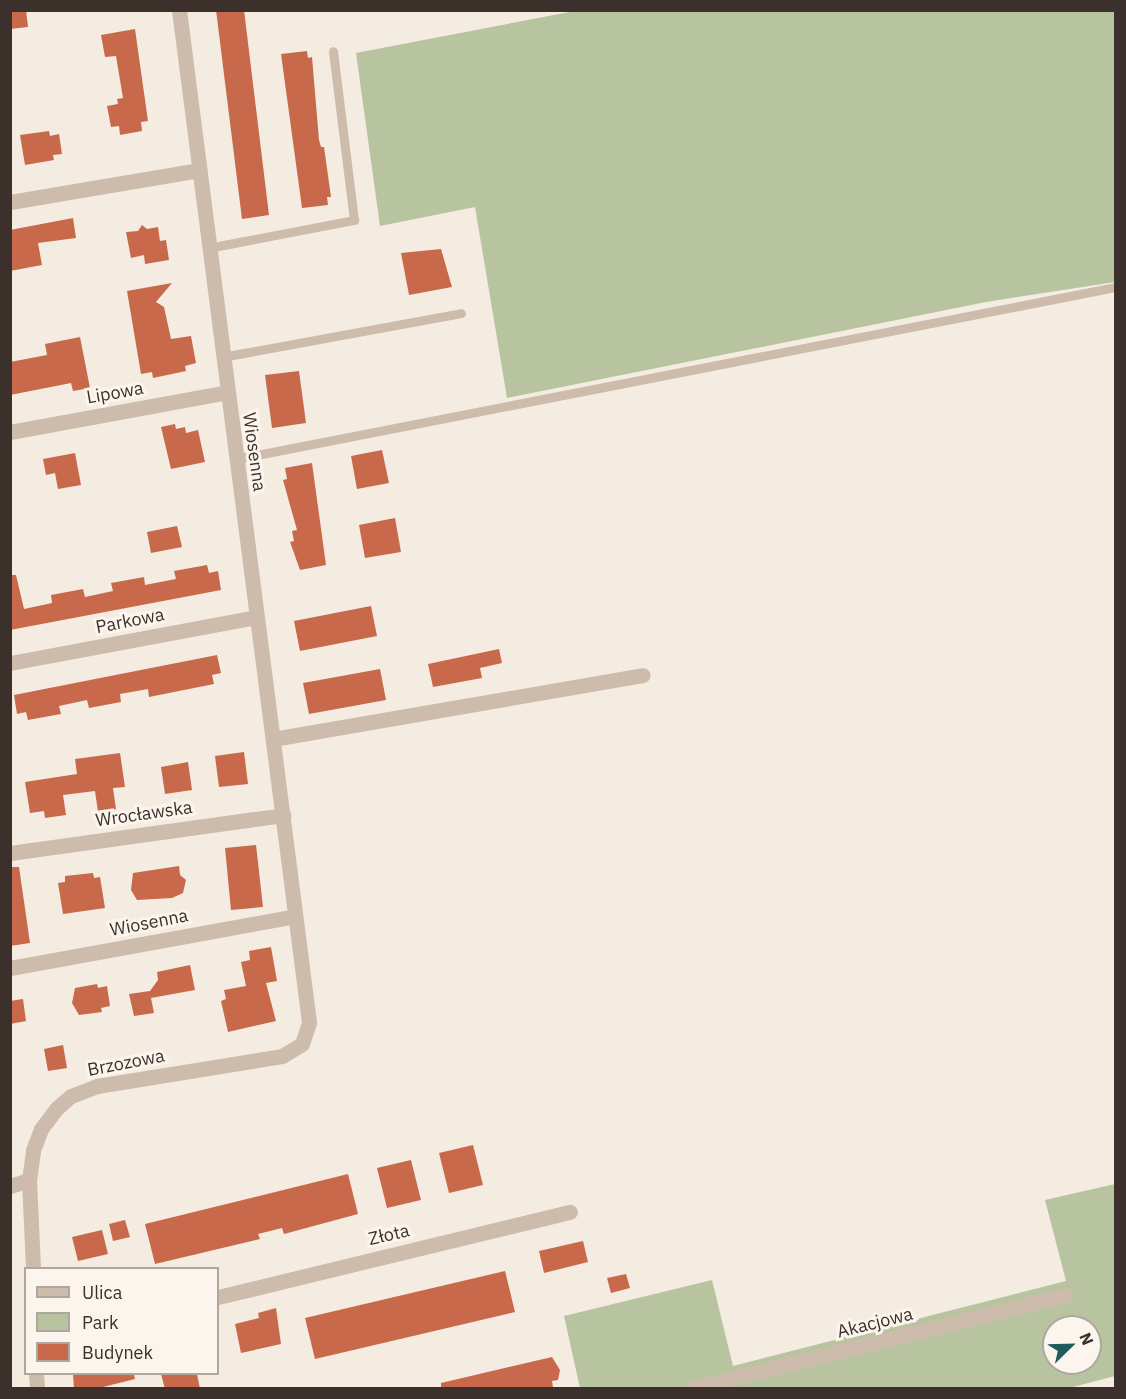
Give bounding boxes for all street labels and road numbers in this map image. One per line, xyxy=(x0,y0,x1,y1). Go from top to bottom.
street label: Lipowa xyxy=(85,377,145,409)
street label: Wiosenna xyxy=(238,411,270,493)
street label: Parkowa xyxy=(94,604,166,638)
street label: Wrocławska xyxy=(94,797,194,831)
street label: Wiosenna xyxy=(108,905,190,941)
street label: Brzozowa xyxy=(86,1045,166,1081)
street label: Złota xyxy=(366,1220,412,1250)
street label: Akacjowa xyxy=(835,1303,915,1343)

